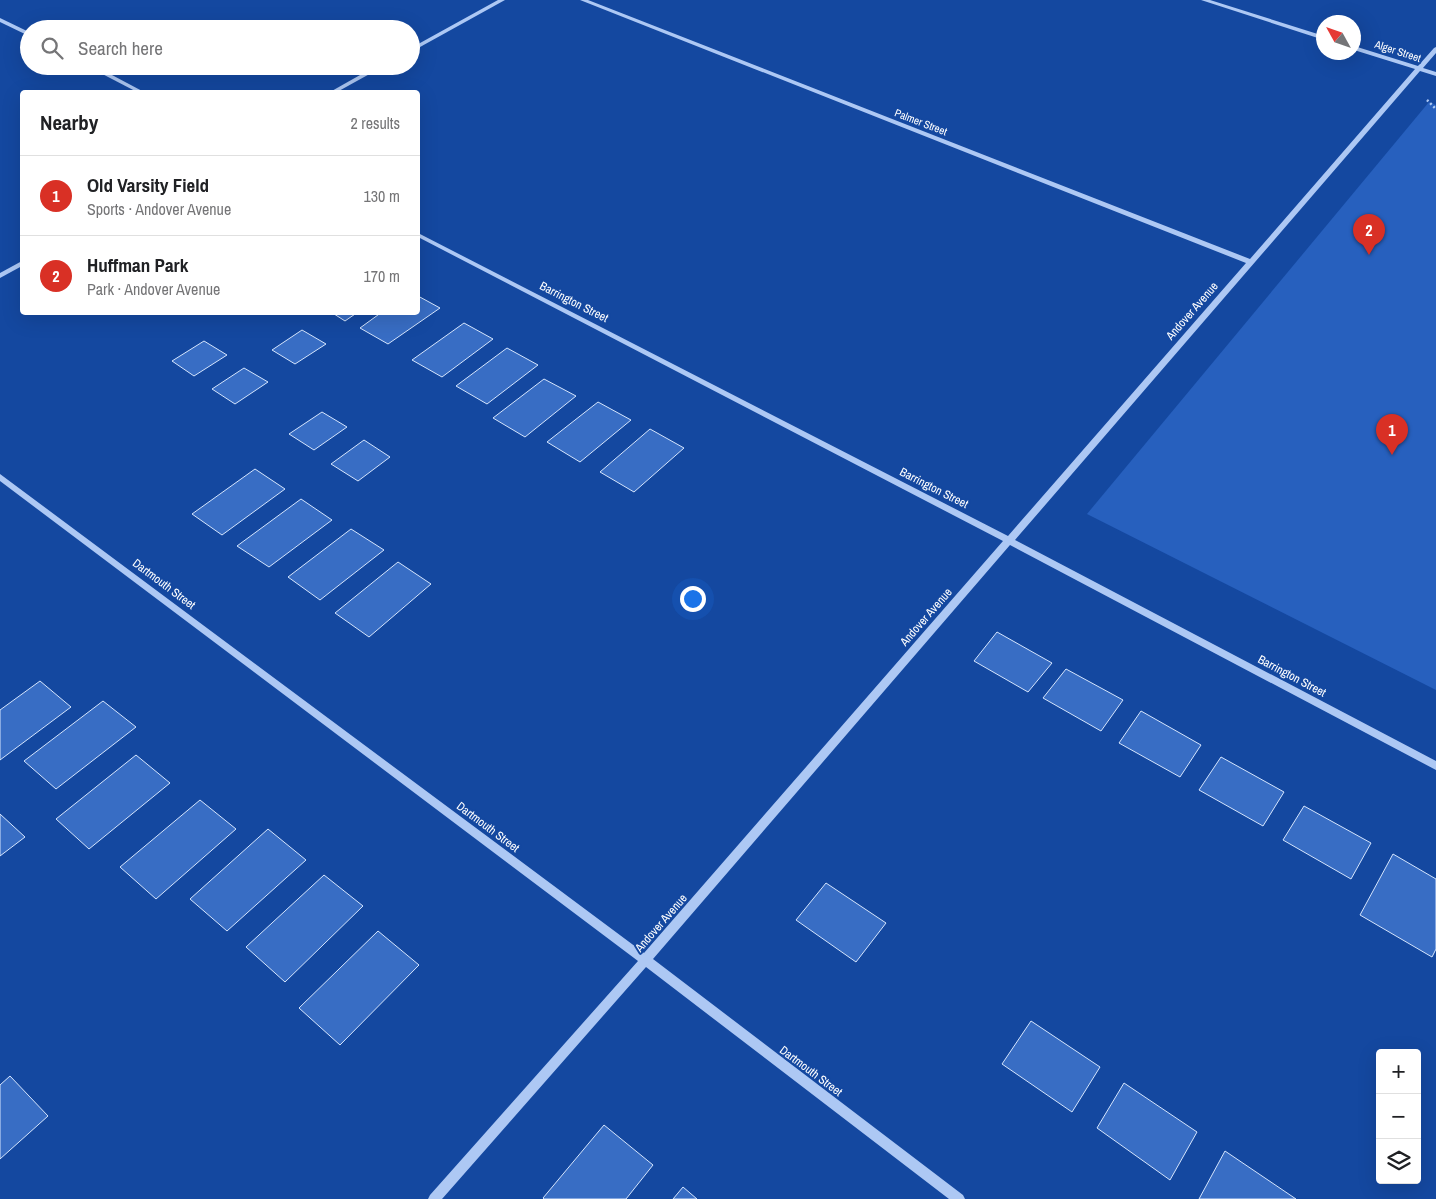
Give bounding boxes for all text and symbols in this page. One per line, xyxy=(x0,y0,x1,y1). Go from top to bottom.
north arrow xyxy=(1316,15,1361,60)
search box xyxy=(20,20,420,75)
icon: search xyxy=(38,34,66,62)
text: Search here xyxy=(78,35,163,61)
street label: Alger Street xyxy=(1372,37,1423,65)
street label: Palmer Street xyxy=(893,106,950,139)
text: Nearby xyxy=(40,108,98,137)
text: 2 results xyxy=(350,112,400,134)
text: Old Varsity Field xyxy=(87,172,209,198)
text: 1 xyxy=(52,185,60,207)
text: 130 m xyxy=(364,185,400,207)
text: Sports · Andover Avenue xyxy=(87,198,231,220)
pin: 2 xyxy=(1353,214,1385,255)
text: Huffman Park xyxy=(87,252,188,278)
text: 2 xyxy=(52,265,60,287)
text: 170 m xyxy=(364,265,400,287)
text: Park · Andover Avenue xyxy=(87,278,220,300)
street label: Barrington Street xyxy=(537,278,611,326)
street label: Andover Avenue xyxy=(1162,279,1222,344)
pin: 1 xyxy=(1376,414,1408,455)
street label: Barrington Street xyxy=(897,464,971,512)
street label: Dartmouth Street xyxy=(129,555,199,613)
street label: Andover Avenue xyxy=(896,585,956,650)
your location xyxy=(680,586,706,612)
street label: Barrington Street xyxy=(1255,651,1329,701)
street label: Dartmouth Street xyxy=(453,798,523,856)
street label: Andover Avenue xyxy=(631,891,691,956)
street label: Dartmouth Street xyxy=(776,1042,846,1100)
map controls xyxy=(1376,1049,1421,1184)
button: + xyxy=(1376,1049,1421,1094)
button: − xyxy=(1376,1094,1421,1139)
button: layers xyxy=(1376,1139,1421,1184)

